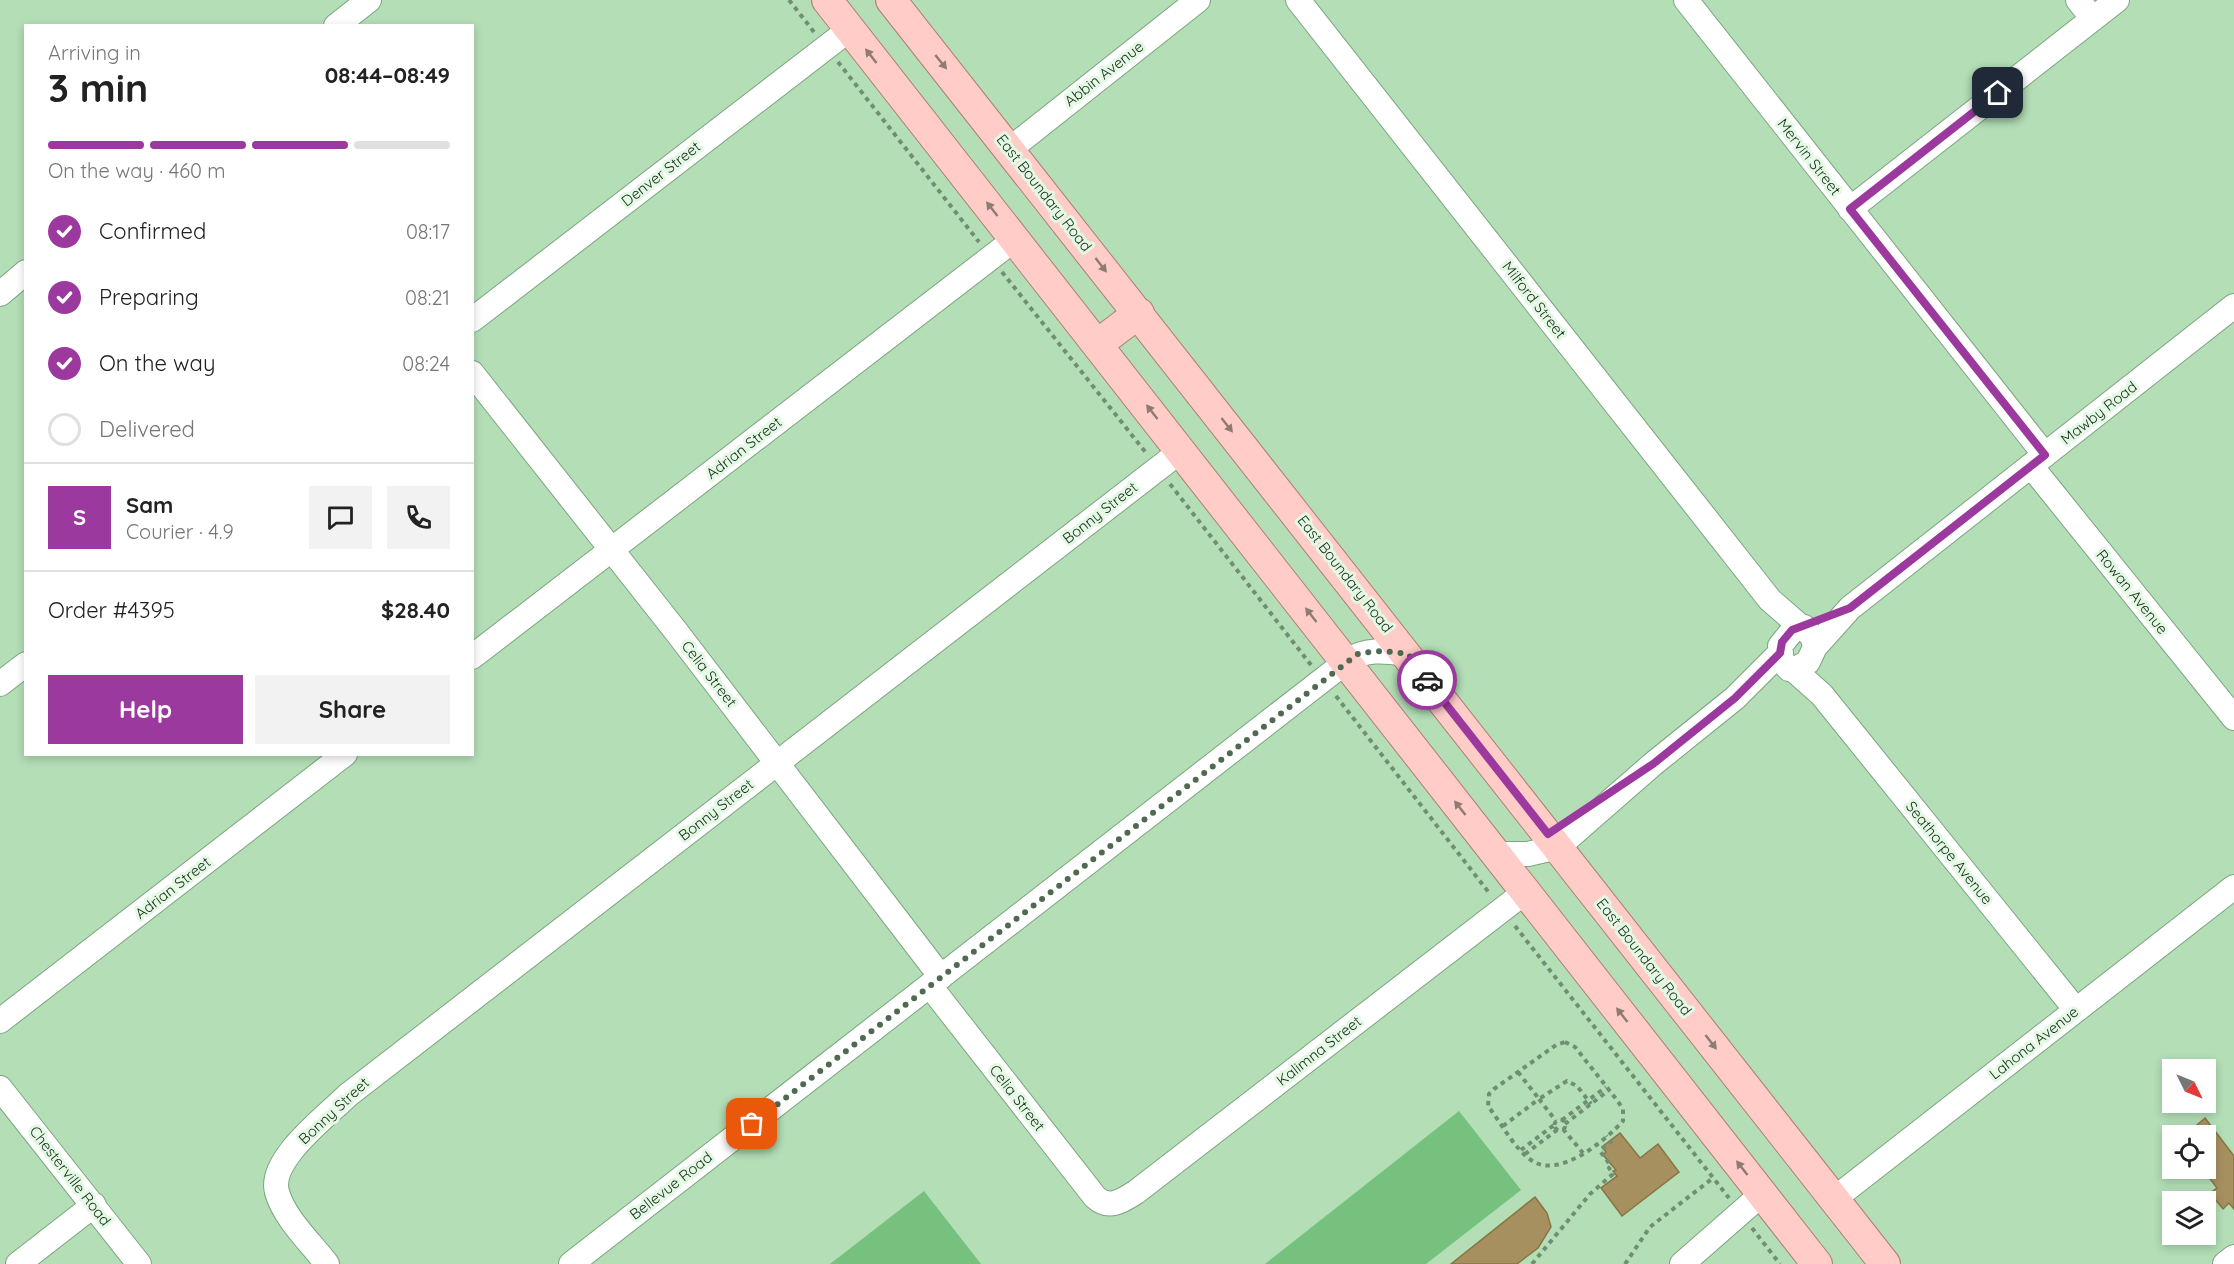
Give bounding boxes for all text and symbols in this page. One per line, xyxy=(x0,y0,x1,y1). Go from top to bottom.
street label: Abbin Avenue xyxy=(1060,37,1147,110)
text: Arriving in xyxy=(48,40,141,65)
one-way arrow xyxy=(866,49,878,64)
one-way arrow xyxy=(934,54,947,70)
text: 08:44–08:49 xyxy=(325,61,450,89)
text: 3 min xyxy=(48,63,148,112)
pin xyxy=(1972,67,2023,118)
icon: home xyxy=(1981,76,2014,109)
street label: Mervin Street xyxy=(1773,114,1845,199)
street label: East Boundary Road xyxy=(993,130,1096,255)
street label: Denver Street xyxy=(617,137,704,210)
text: On the way · 460 m xyxy=(48,158,226,183)
one-way arrow xyxy=(986,202,998,217)
icon: check xyxy=(48,215,81,248)
text: Confirmed xyxy=(99,217,206,245)
text: 08:17 xyxy=(406,219,450,244)
one-way arrow xyxy=(1094,257,1106,272)
street label: Milford Street xyxy=(1498,257,1570,342)
icon: check xyxy=(48,281,81,314)
text: Preparing xyxy=(99,283,199,311)
text: 08:21 xyxy=(405,285,450,310)
icon: check xyxy=(48,347,81,380)
text: On the way xyxy=(99,349,215,377)
text: 08:24 xyxy=(402,351,450,376)
street label: Mawby Road xyxy=(2057,377,2141,448)
one-way arrow xyxy=(1145,404,1158,420)
street label: Adrian Street xyxy=(702,412,785,483)
text: Delivered xyxy=(99,415,195,443)
one-way arrow xyxy=(1221,417,1234,433)
street label: Bonny Street xyxy=(1059,478,1141,548)
button: chat xyxy=(309,486,372,549)
button: phone xyxy=(387,486,450,549)
text: Sam xyxy=(126,491,173,519)
text: S xyxy=(73,503,86,531)
street label: East Boundary Road xyxy=(1294,511,1397,636)
text: Courier · 4.9 xyxy=(126,519,234,544)
street label: Rowan Avenue xyxy=(2092,545,2172,638)
text: Order #4395 xyxy=(48,596,175,624)
text: $28.40 xyxy=(381,596,450,624)
one-way arrow xyxy=(1305,608,1317,623)
street label: Celia Street xyxy=(678,637,741,711)
courier xyxy=(1397,650,1457,710)
icon: car xyxy=(1411,664,1444,697)
button: Help xyxy=(48,675,243,744)
button: Share xyxy=(255,675,450,744)
street label: Bonny Street xyxy=(675,775,757,845)
street label: Seathorpe Avenue xyxy=(1902,797,1997,908)
one-way arrow xyxy=(1454,800,1467,816)
street label: Adrian Street xyxy=(131,852,214,923)
street label: East Boundary Road xyxy=(1593,894,1696,1019)
street label: Lahona Avenue xyxy=(1985,1002,2082,1083)
one-way arrow xyxy=(1615,1007,1628,1023)
street label: Kalimna Street xyxy=(1272,1012,1365,1090)
one-way arrow xyxy=(1704,1034,1717,1050)
north arrow xyxy=(2162,1059,2216,1113)
map controls xyxy=(2162,1059,2216,1245)
street label: Celia Street xyxy=(986,1061,1049,1135)
street label: Bonny Street xyxy=(294,1073,373,1148)
pin xyxy=(726,1098,777,1149)
icon: bag xyxy=(735,1107,768,1140)
street label: Chesterville Road xyxy=(25,1122,115,1229)
button: locate xyxy=(2162,1125,2216,1179)
street label: Bellevue Road xyxy=(626,1147,716,1224)
one-way arrow xyxy=(1735,1160,1748,1176)
button: layers xyxy=(2162,1191,2216,1245)

